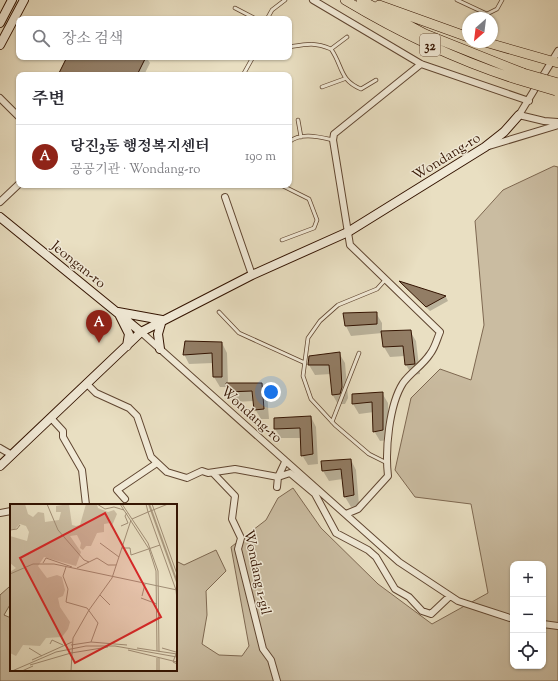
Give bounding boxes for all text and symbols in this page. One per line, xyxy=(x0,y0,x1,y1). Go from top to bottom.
north arrow xyxy=(462,12,498,48)
search box xyxy=(16,16,292,60)
icon: search xyxy=(30,27,52,49)
text: 장소 검색 xyxy=(62,29,123,50)
road number: 32 xyxy=(420,34,440,56)
text: 주변 xyxy=(32,88,65,112)
street label: Wondang-ro xyxy=(409,129,485,187)
text: 당진3동 행정복지센터 xyxy=(70,137,210,158)
text: A xyxy=(40,148,50,166)
text: 190 m xyxy=(245,148,276,166)
text: 공공기관 · Wondang-ro xyxy=(70,161,200,179)
street label: Jeongan-ro xyxy=(45,237,110,294)
pin: A xyxy=(86,310,112,343)
street label: Wondang-ro xyxy=(215,382,286,449)
your location xyxy=(261,382,281,402)
inset map xyxy=(10,504,177,671)
street label: Wondang 1-gil xyxy=(237,528,275,617)
map controls xyxy=(510,561,546,669)
button: + xyxy=(510,561,546,597)
button: − xyxy=(510,597,546,633)
button: locate xyxy=(510,633,546,669)

